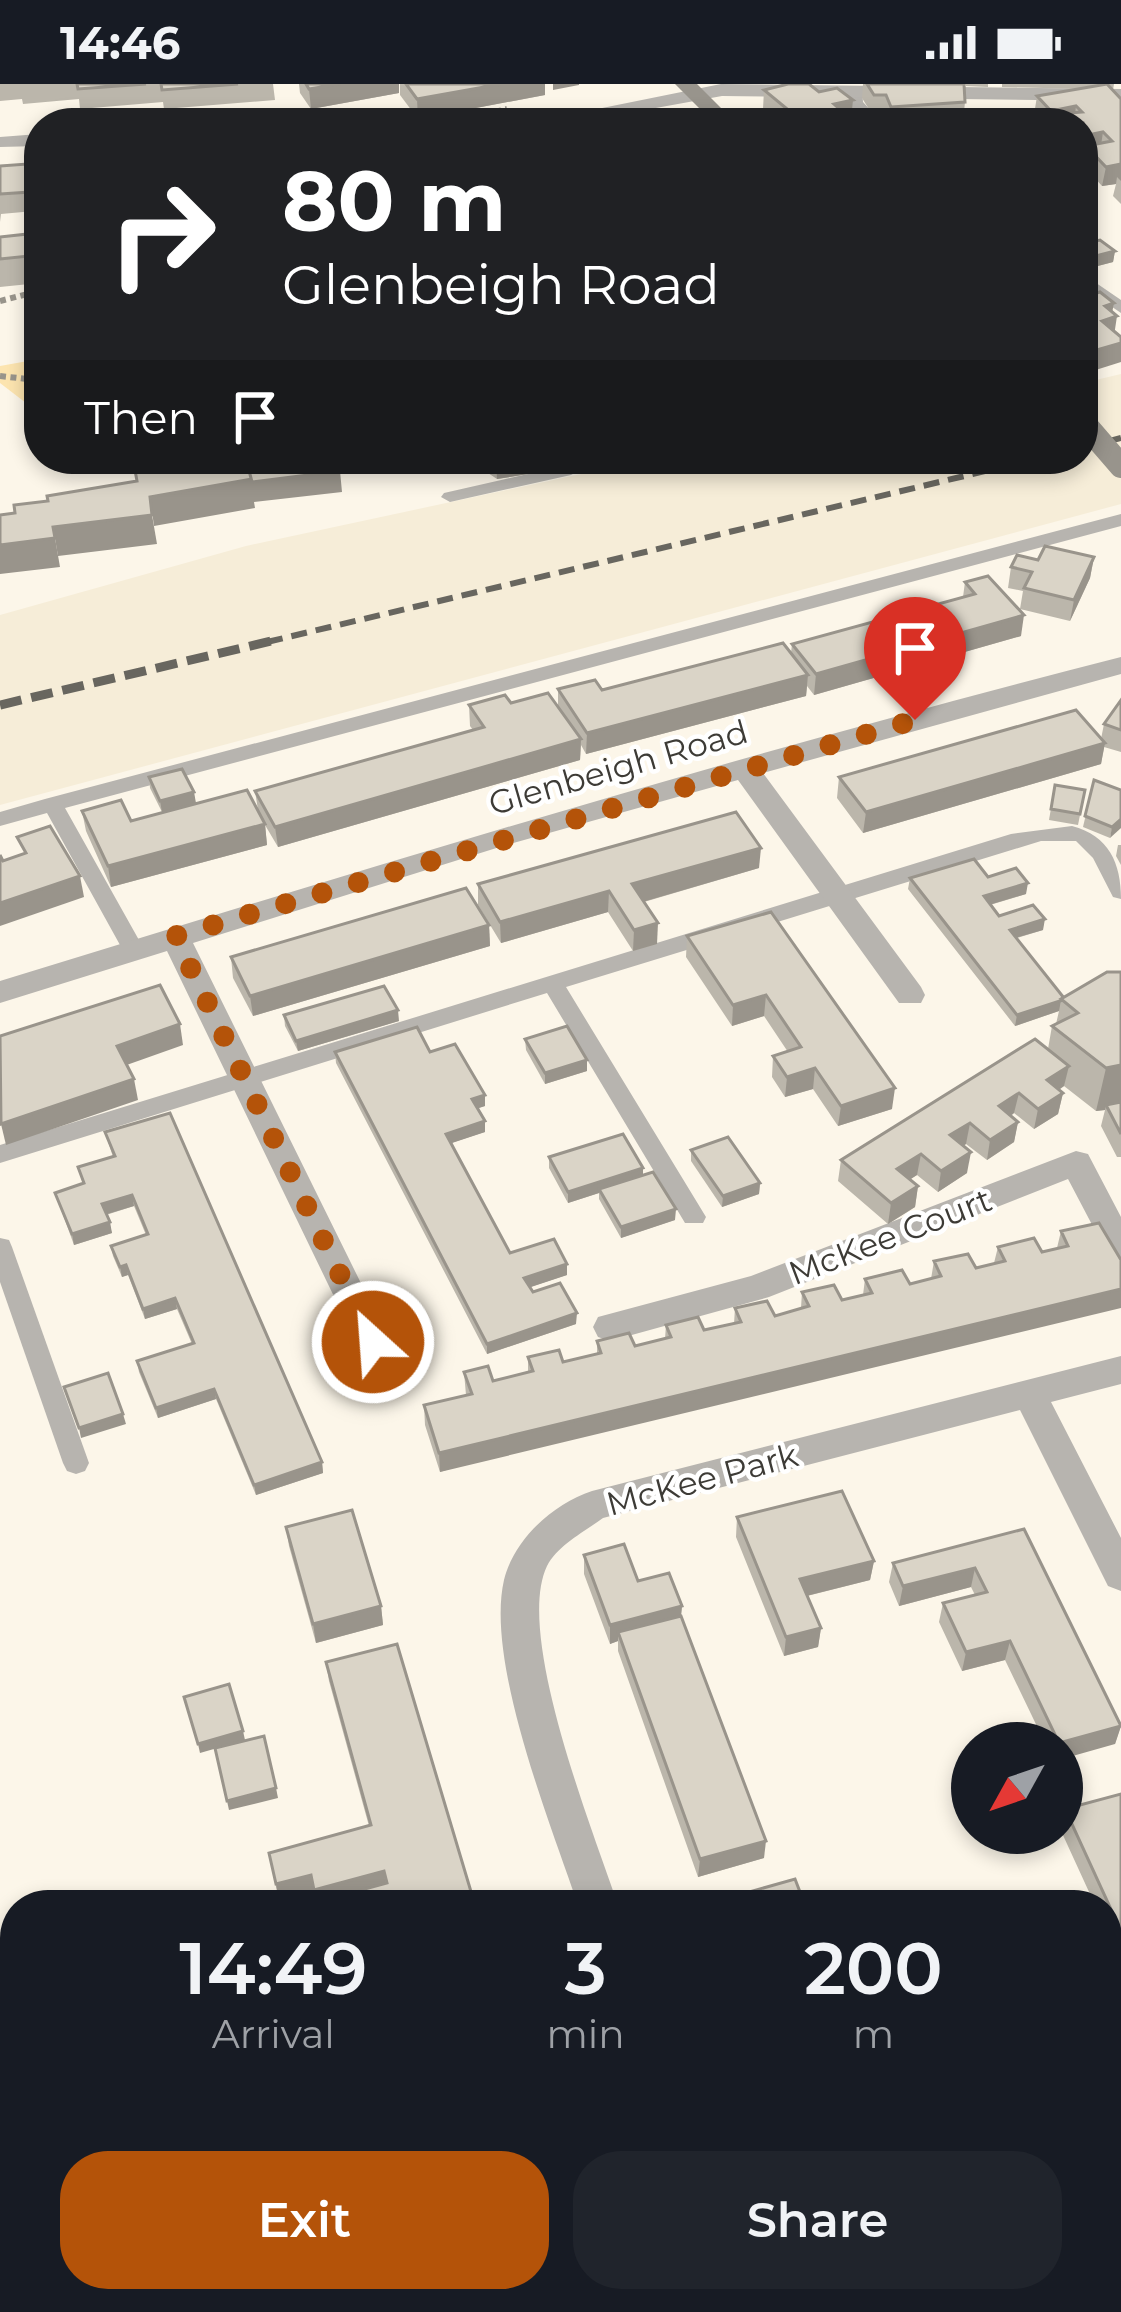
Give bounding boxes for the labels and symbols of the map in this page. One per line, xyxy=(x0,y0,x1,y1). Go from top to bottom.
pin xyxy=(864,597,966,720)
street label: Glenbeigh Road xyxy=(484,711,752,823)
street label: McKee Court xyxy=(783,1179,997,1293)
position arrow xyxy=(310,1279,436,1405)
street label: McKee Park xyxy=(602,1434,802,1524)
north arrow xyxy=(951,1722,1083,1854)

